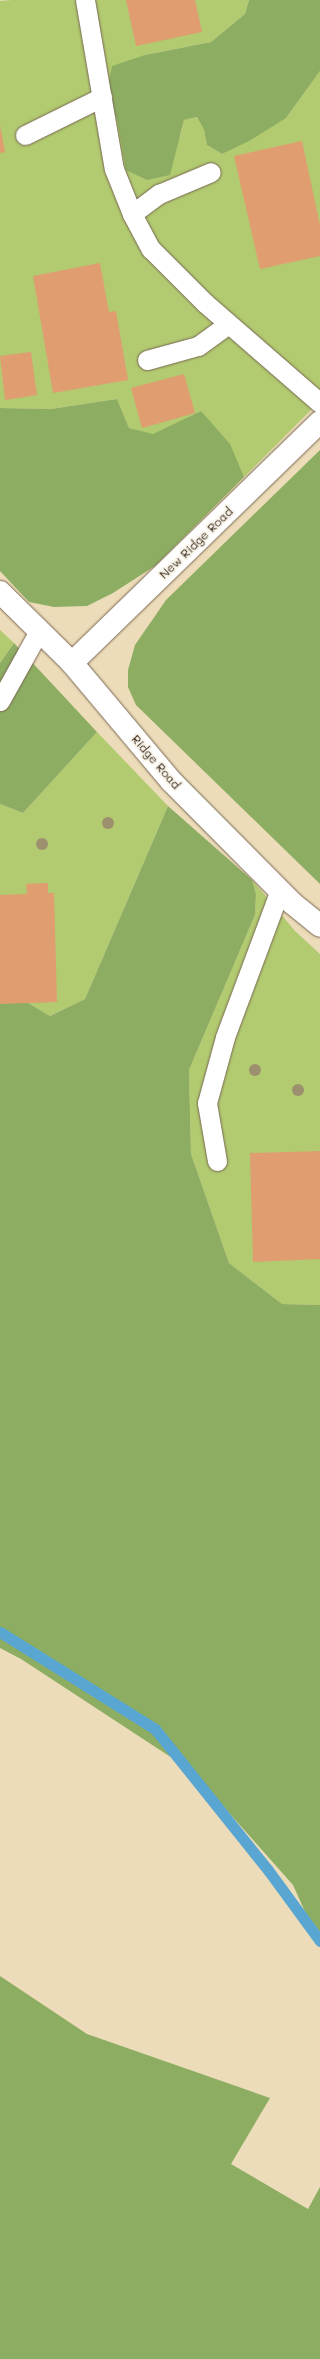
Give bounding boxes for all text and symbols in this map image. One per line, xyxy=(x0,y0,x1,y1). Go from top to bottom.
street label: New Ridge Road xyxy=(156,504,236,582)
street label: Ridge Road xyxy=(129,732,183,792)

